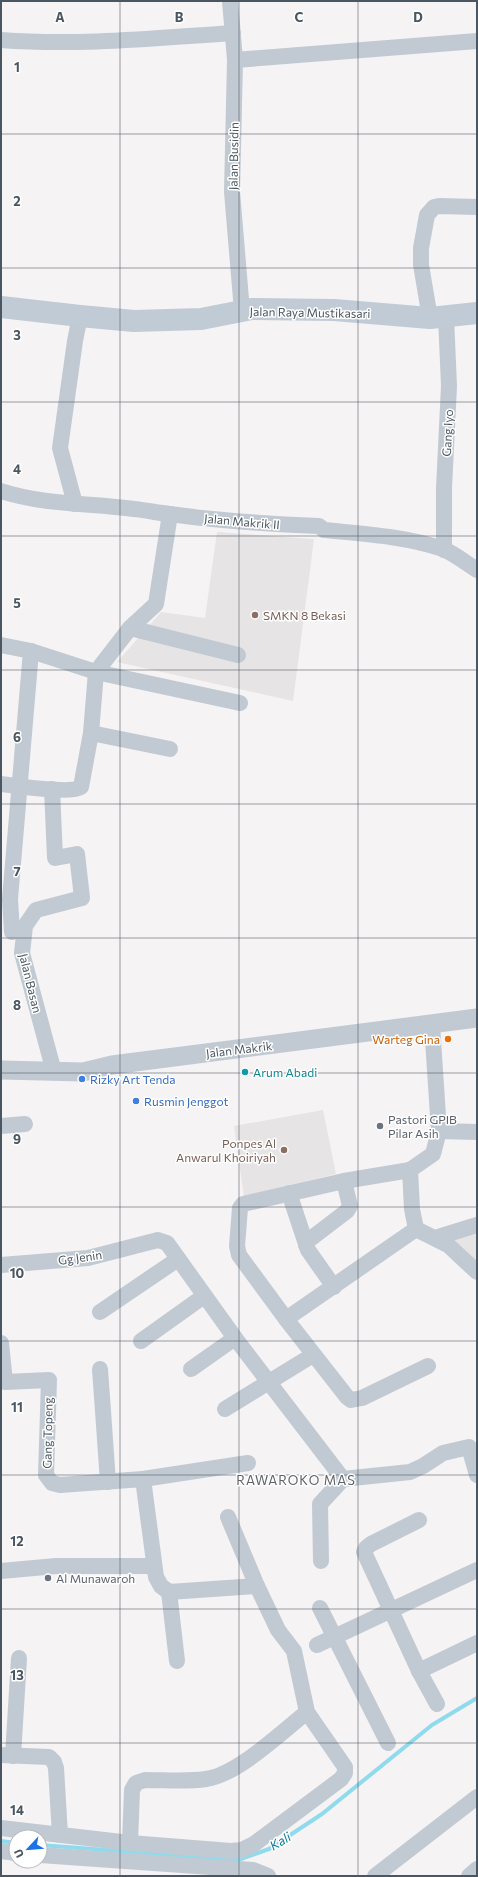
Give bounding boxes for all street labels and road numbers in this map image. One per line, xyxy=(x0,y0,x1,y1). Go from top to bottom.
street label: Jalan Busidin xyxy=(225,122,242,190)
street label: Jalan Raya Mustikasari xyxy=(249,304,371,321)
street label: Gang Iyo xyxy=(439,409,455,457)
street label: Jalan Makrik II xyxy=(204,511,280,532)
street label: Jalan Basan xyxy=(16,952,45,1014)
street label: Jalan Makrik xyxy=(205,1038,274,1061)
street label: Gg Jenin xyxy=(57,1247,103,1268)
street label: Gang Topeng xyxy=(39,1397,55,1469)

